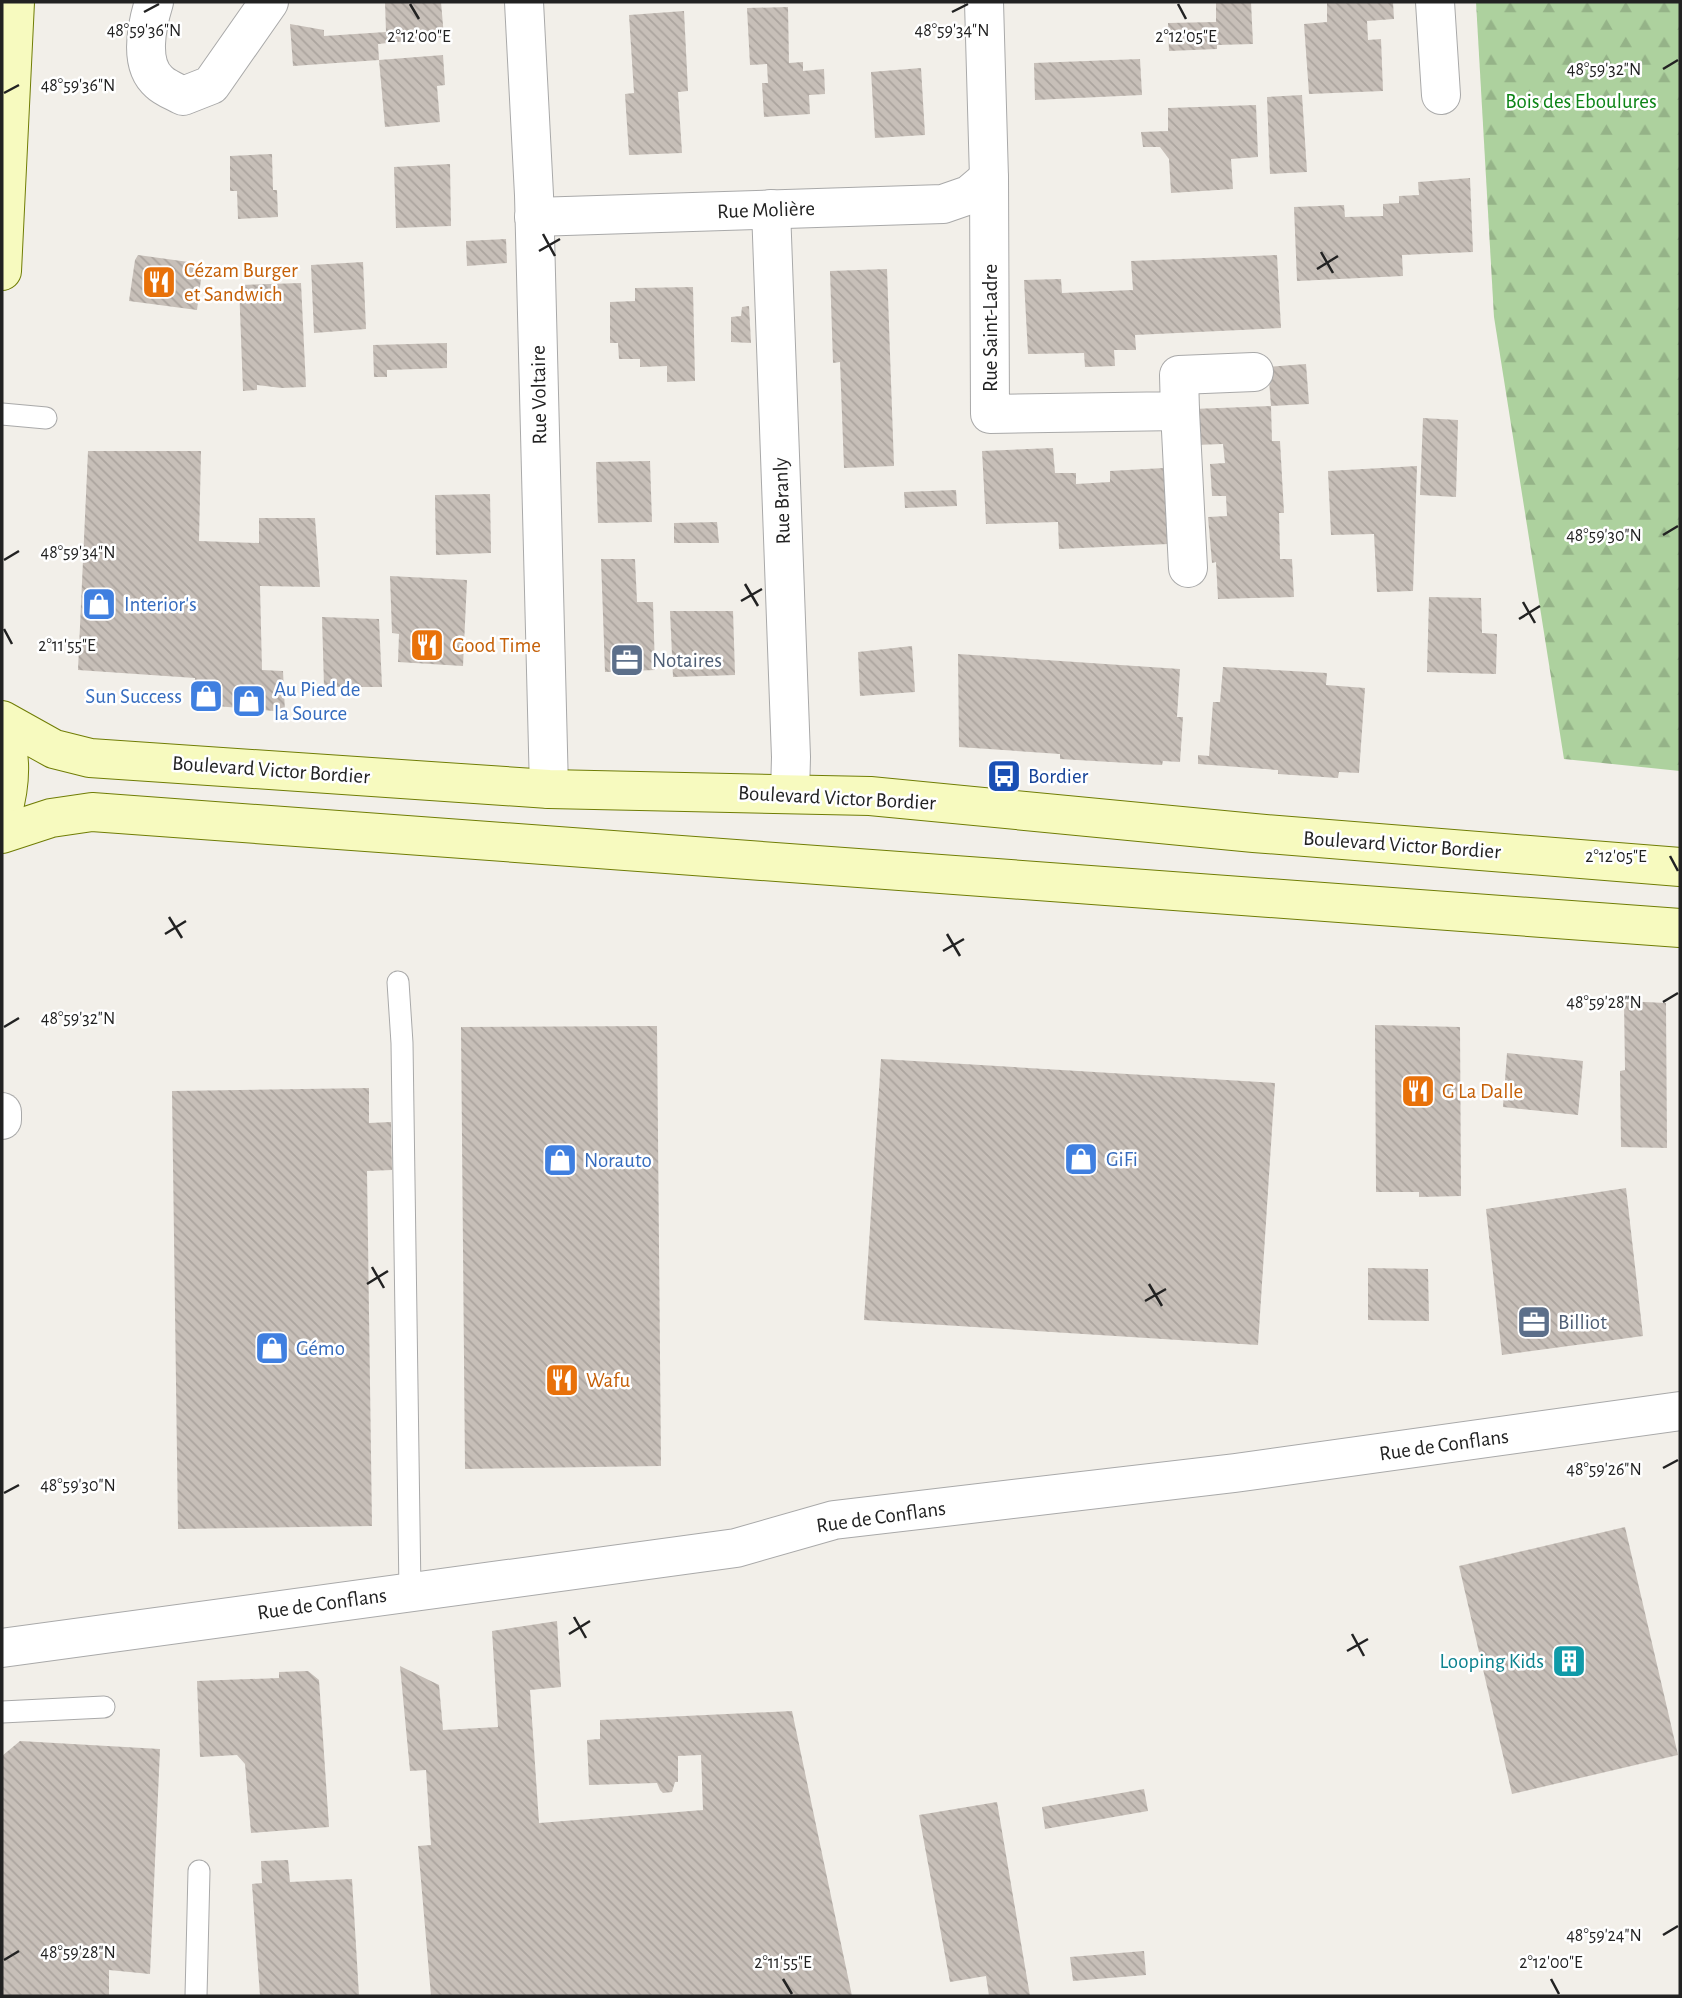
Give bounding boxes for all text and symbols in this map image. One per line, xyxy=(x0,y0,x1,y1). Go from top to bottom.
text: 48°59'36"N xyxy=(107,22,181,40)
text: 48°59'34"N xyxy=(915,22,989,40)
text: 2°12'00"E xyxy=(387,28,451,46)
text: 2°12'05"E xyxy=(1155,28,1217,46)
text: 48°59'32"N xyxy=(1567,61,1641,79)
text: 48°59'36"N xyxy=(41,77,115,95)
park label: Bois des Eboulures xyxy=(1505,91,1657,112)
street label: Rue Molière xyxy=(717,198,815,222)
place label: Cézam Burger et Sandwich xyxy=(184,260,298,305)
restaurant icon: Cézam Burger et Sandwich xyxy=(140,263,178,301)
street label: Rue Saint-Ladre xyxy=(980,264,1001,392)
street label: Rue Voltaire xyxy=(528,345,550,445)
street label: Rue Branly xyxy=(770,457,794,545)
text: 48°59'30"N xyxy=(1566,527,1642,545)
text: 48°59'34"N xyxy=(41,544,115,562)
shop icon: Interior's xyxy=(80,585,118,623)
place label: Interior's xyxy=(124,594,197,615)
restaurant icon: Good Time xyxy=(408,626,446,664)
place label: Good Time xyxy=(452,635,541,656)
text: 2°11'55"E xyxy=(38,637,96,655)
office icon: Notaires xyxy=(608,641,646,679)
place label: Notaires xyxy=(652,650,722,671)
shop icon: Sun Success xyxy=(187,677,225,715)
place label: Au Pied de la Source xyxy=(274,679,360,724)
shop icon: Au Pied de la Source xyxy=(230,682,268,720)
place label: Sun Success xyxy=(85,686,182,707)
street label: Boulevard Victor Bordier xyxy=(171,753,371,787)
bus stop icon: Bordier xyxy=(985,757,1023,795)
place label: Bordier xyxy=(1028,766,1089,787)
street label: Boulevard Victor Bordier xyxy=(737,782,937,814)
street label: Boulevard Victor Bordier xyxy=(1302,828,1502,862)
text: 2°12'05"E xyxy=(1585,848,1647,866)
text: 48°59'28"N xyxy=(1566,994,1642,1012)
text: 48°59'32"N xyxy=(41,1010,115,1028)
restaurant icon: G La Dalle xyxy=(1399,1072,1437,1110)
place label: G La Dalle xyxy=(1442,1081,1523,1102)
shop icon: GiFi xyxy=(1062,1140,1100,1178)
shop icon: Norauto xyxy=(541,1141,579,1179)
place label: GiFi xyxy=(1106,1149,1138,1170)
place label: Norauto xyxy=(584,1150,652,1171)
office icon: Billiot xyxy=(1515,1303,1553,1341)
place label: Billiot xyxy=(1558,1312,1607,1333)
shop icon: Gémo xyxy=(253,1329,291,1367)
place label: Gémo xyxy=(296,1338,345,1359)
restaurant icon: Wafu xyxy=(543,1361,581,1399)
place label: Wafu xyxy=(586,1370,630,1391)
street label: Rue de Conflans xyxy=(1378,1426,1510,1464)
text: 48°59'26"N xyxy=(1566,1461,1642,1479)
text: 48°59'30"N xyxy=(40,1477,116,1495)
street label: Rue de Conflans xyxy=(815,1498,947,1536)
street label: Rue de Conflans xyxy=(256,1585,388,1623)
building icon: Looping Kids xyxy=(1550,1642,1588,1680)
place label: Looping Kids xyxy=(1439,1651,1544,1672)
text: 48°59'24"N xyxy=(1566,1927,1642,1945)
text: 48°59'28"N xyxy=(40,1944,116,1962)
text: 2°11'55"E xyxy=(754,1954,812,1972)
text: 2°12'00"E xyxy=(1519,1954,1583,1972)

